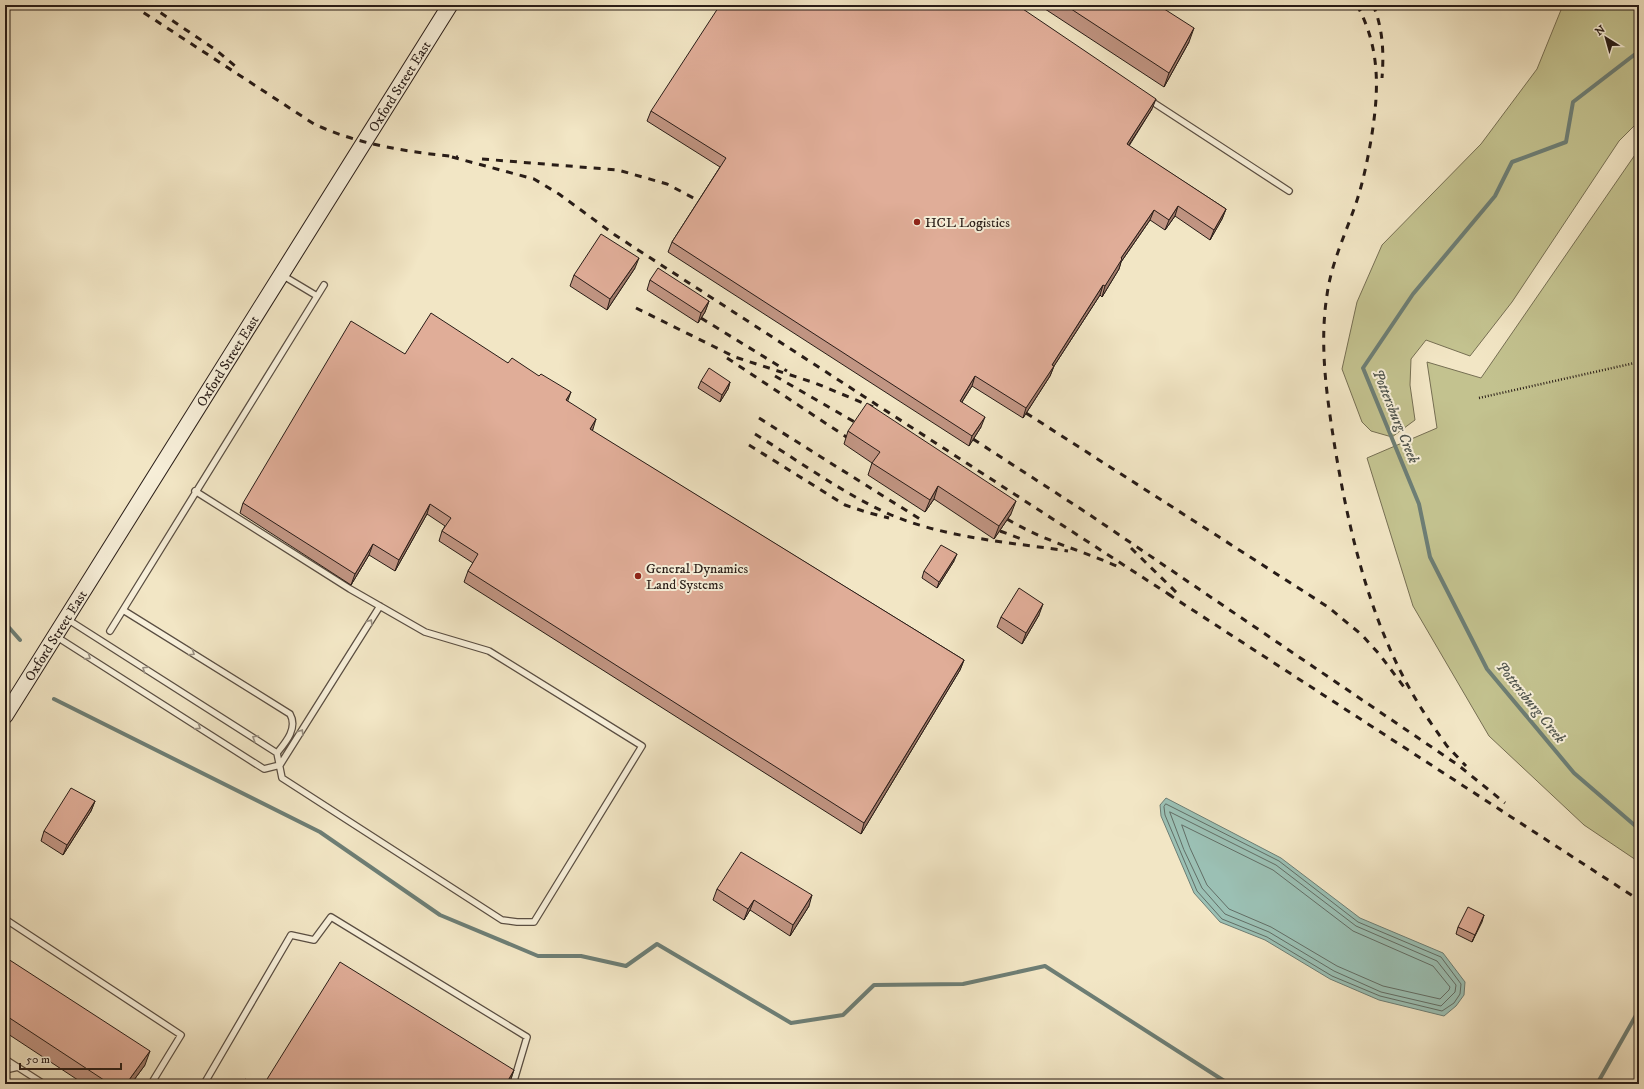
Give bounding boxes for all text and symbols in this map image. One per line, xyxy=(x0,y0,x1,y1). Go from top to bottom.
north arrow xyxy=(1586,18,1626,58)
text: N xyxy=(1593,23,1608,39)
street label: Oxford Street East xyxy=(365,37,436,136)
place label: HCL Logistics xyxy=(925,214,1010,232)
marker: HCL Logistics xyxy=(912,217,922,227)
street label: Oxford Street East xyxy=(193,312,264,410)
water label: Pottersburg Creek xyxy=(1368,366,1423,467)
place label: General Dynamics Land Systems xyxy=(646,560,749,594)
marker: General Dynamics Land Systems xyxy=(633,571,643,581)
street label: Oxford Street East xyxy=(21,587,92,685)
one-way arrow xyxy=(365,619,373,626)
one-way arrow xyxy=(188,648,195,656)
one-way arrow xyxy=(84,652,91,659)
water label: Pottersburg Creek xyxy=(1492,657,1570,748)
one-way arrow xyxy=(142,666,149,673)
one-way arrow xyxy=(194,722,201,730)
one-way arrow xyxy=(296,729,303,736)
one-way arrow xyxy=(252,736,259,743)
scale bar xyxy=(20,1045,121,1071)
text: 50 m xyxy=(26,1052,50,1067)

